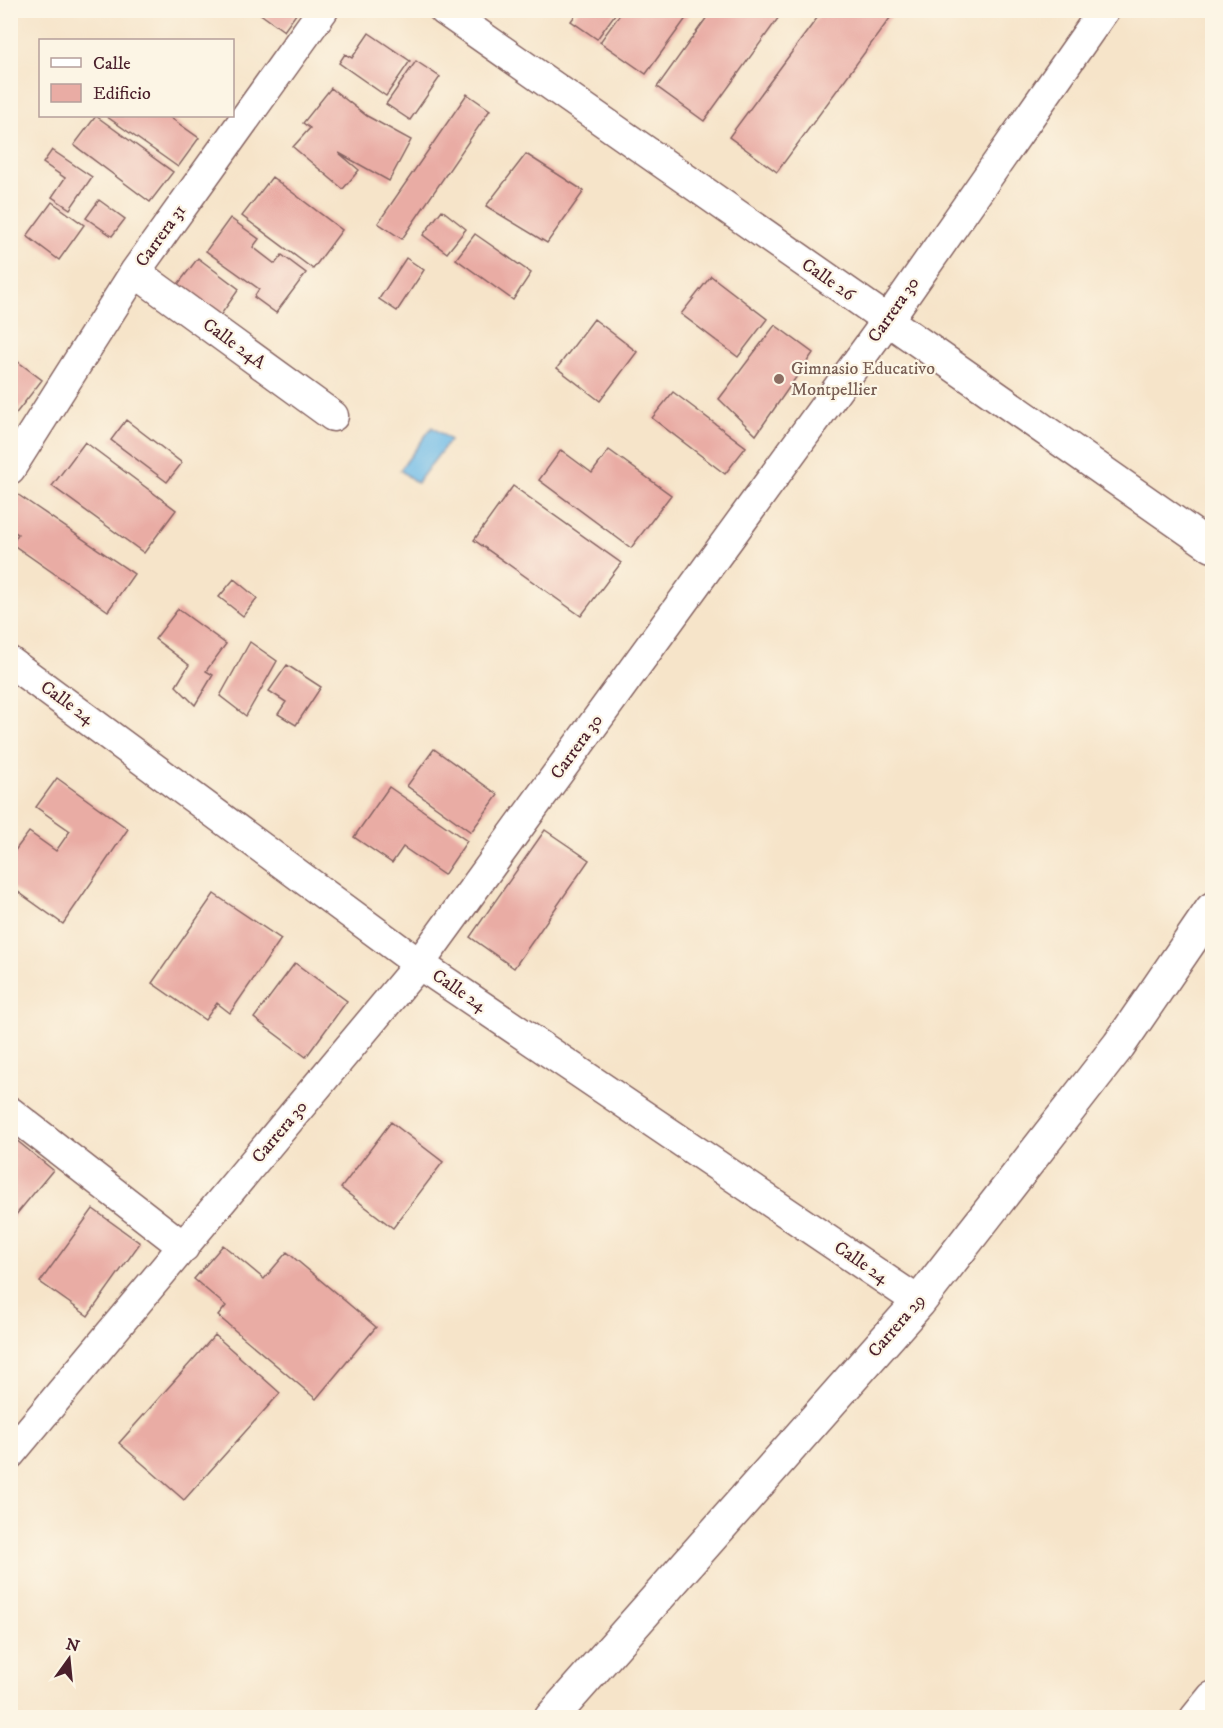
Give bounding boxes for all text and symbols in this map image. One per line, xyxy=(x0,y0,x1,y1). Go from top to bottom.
legend xyxy=(39,39,234,117)
text: Calle xyxy=(93,53,131,75)
text: Edificio xyxy=(93,83,151,105)
street label: Carrera 31 xyxy=(131,200,191,272)
street label: Calle 26 xyxy=(797,254,859,307)
street label: Carrera 30 xyxy=(863,273,925,347)
street label: Calle 24A xyxy=(198,314,270,374)
place label: Gimnasio Educativo Montpellier xyxy=(791,358,935,401)
marker: Gimnasio Educativo Montpellier xyxy=(772,372,786,386)
street label: Calle 24 xyxy=(36,676,99,730)
street label: Carrera 30 xyxy=(546,710,608,784)
street label: Calle 24 xyxy=(428,965,491,1017)
street label: Carrera 30 xyxy=(247,1096,313,1168)
street label: Calle 24 xyxy=(830,1237,893,1289)
street label: Carrera 29 xyxy=(864,1290,930,1362)
north arrow xyxy=(39,1629,99,1689)
text: N xyxy=(64,1634,82,1657)

